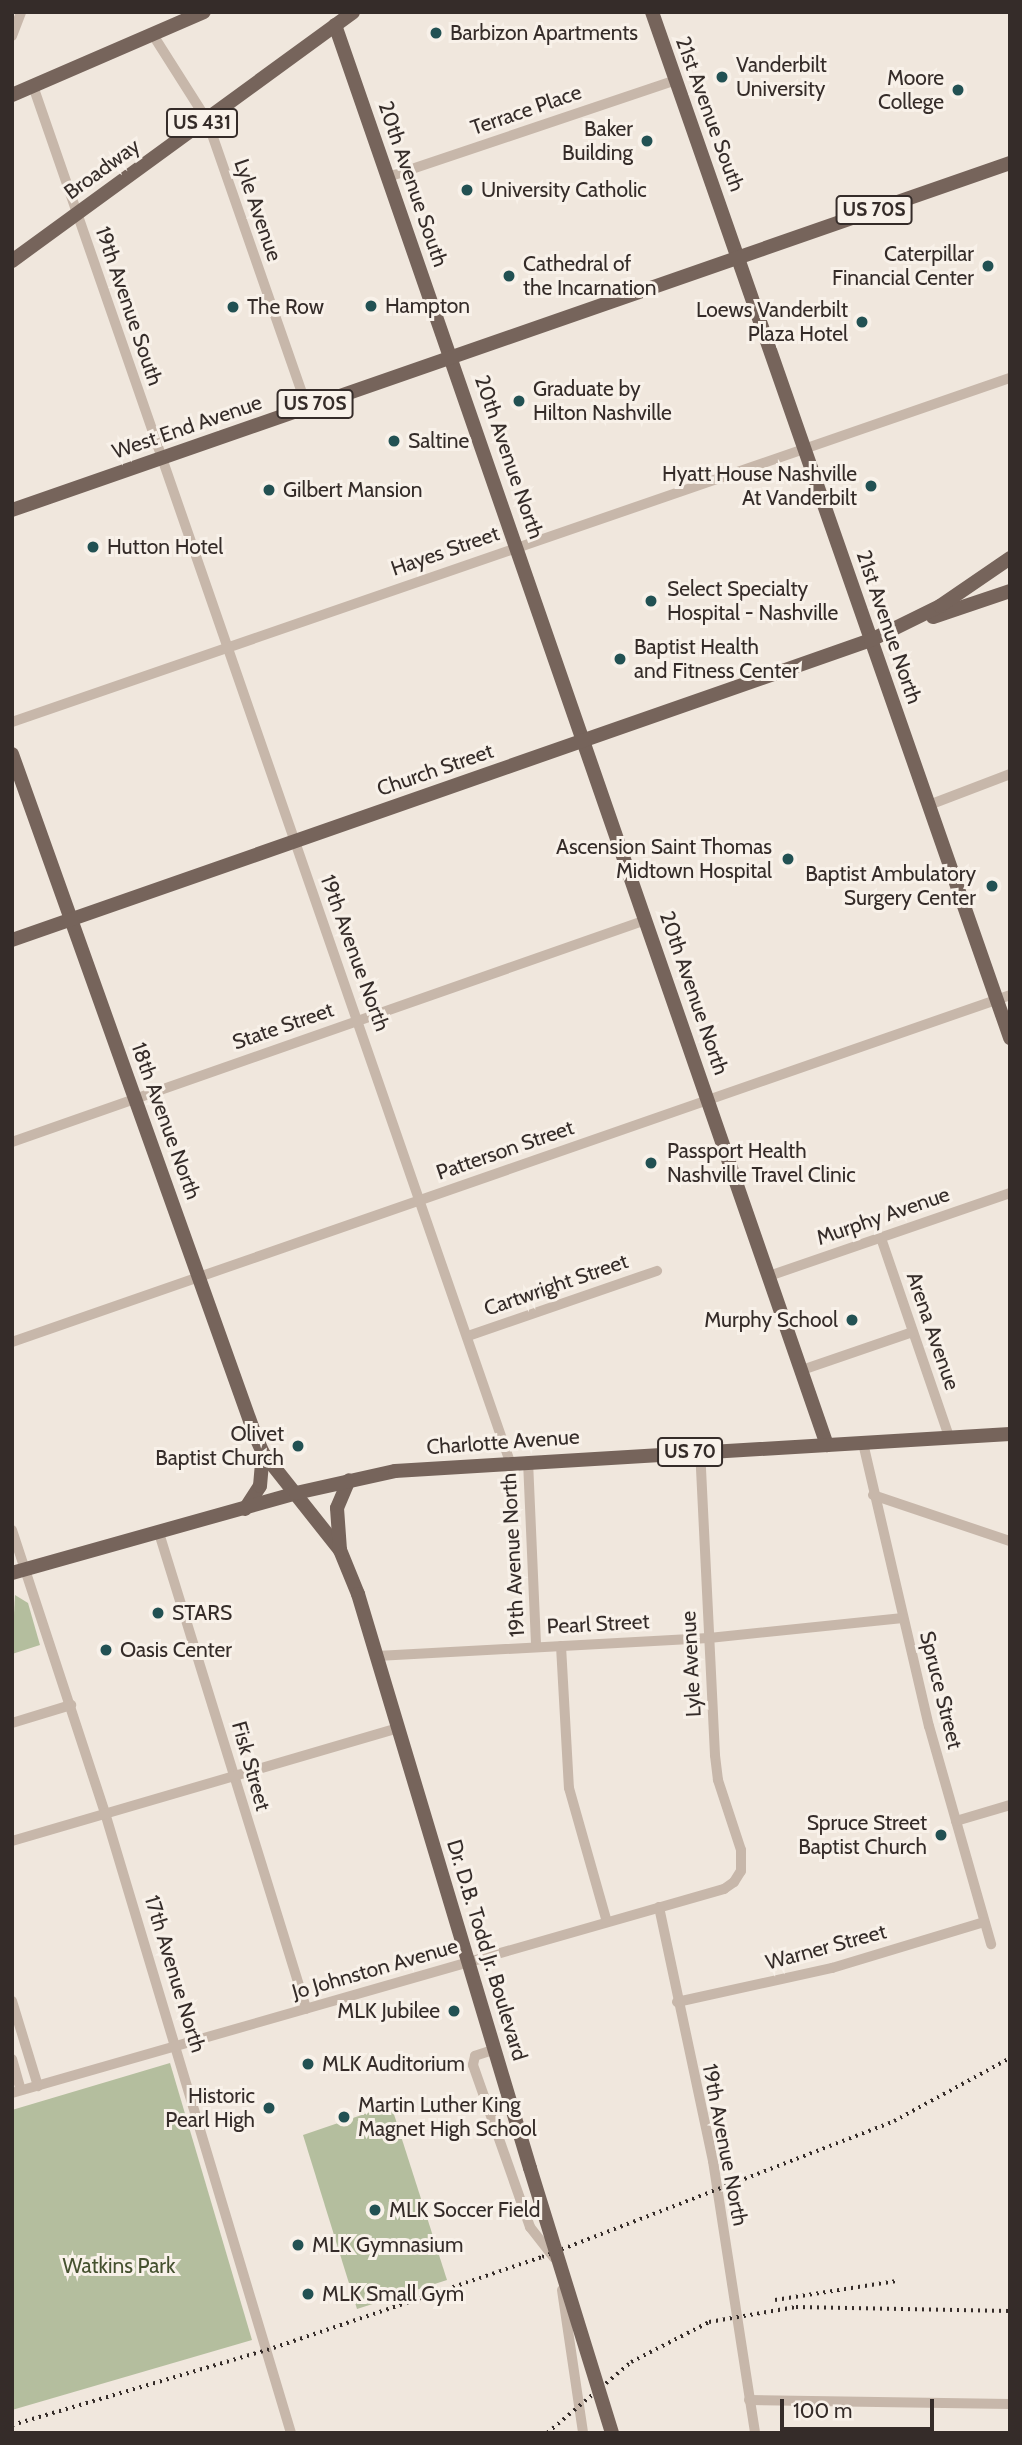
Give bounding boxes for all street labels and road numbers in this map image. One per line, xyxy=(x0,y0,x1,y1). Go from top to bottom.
street label: 21st Avenue South xyxy=(670,33,750,195)
street label: Terrace Place xyxy=(467,79,585,141)
street label: 20th Avenue South xyxy=(373,98,453,270)
road number: US 431 xyxy=(165,108,239,139)
street label: Broadway xyxy=(59,133,145,205)
street label: Lyle Avenue xyxy=(229,156,287,264)
road number: US 70S xyxy=(836,194,912,226)
street label: 19th Avenue South xyxy=(90,223,168,389)
street label: 20th Avenue North xyxy=(469,372,549,542)
road number: US 70S xyxy=(276,388,354,420)
street label: West End Avenue xyxy=(109,390,265,464)
street label: Hayes Street xyxy=(388,521,502,581)
street label: 21st Avenue North xyxy=(851,547,927,707)
street label: Church Street xyxy=(374,738,496,802)
street label: 19th Avenue North xyxy=(315,871,395,1035)
street label: 20th Avenue North xyxy=(654,908,734,1078)
street label: State Street xyxy=(229,997,337,1055)
street label: 18th Avenue North xyxy=(126,1039,206,1203)
street label: Patterson Street xyxy=(433,1115,577,1185)
street label: Murphy Avenue xyxy=(813,1181,953,1251)
street label: Cartwright Street xyxy=(481,1249,631,1321)
street label: Arena Avenue xyxy=(901,1269,965,1393)
street label: Charlotte Avenue xyxy=(426,1424,580,1460)
road number: US 70 xyxy=(657,1436,723,1468)
street label: 19th Avenue North xyxy=(496,1472,530,1638)
street label: Pearl Street xyxy=(546,1609,650,1639)
street label: Lyle Avenue xyxy=(676,1610,706,1718)
street label: Spruce Street xyxy=(914,1629,968,1751)
street label: Fisk Street xyxy=(226,1718,276,1814)
street label: Dr. D.B. Todd Jr. Boulevard xyxy=(441,1837,533,2063)
street label: 17th Avenue North xyxy=(139,1892,211,2056)
street label: Warner Street xyxy=(763,1919,889,1975)
street label: Jo Johnston Avenue xyxy=(289,1933,461,2005)
street label: 19th Avenue North xyxy=(697,2062,753,2228)

